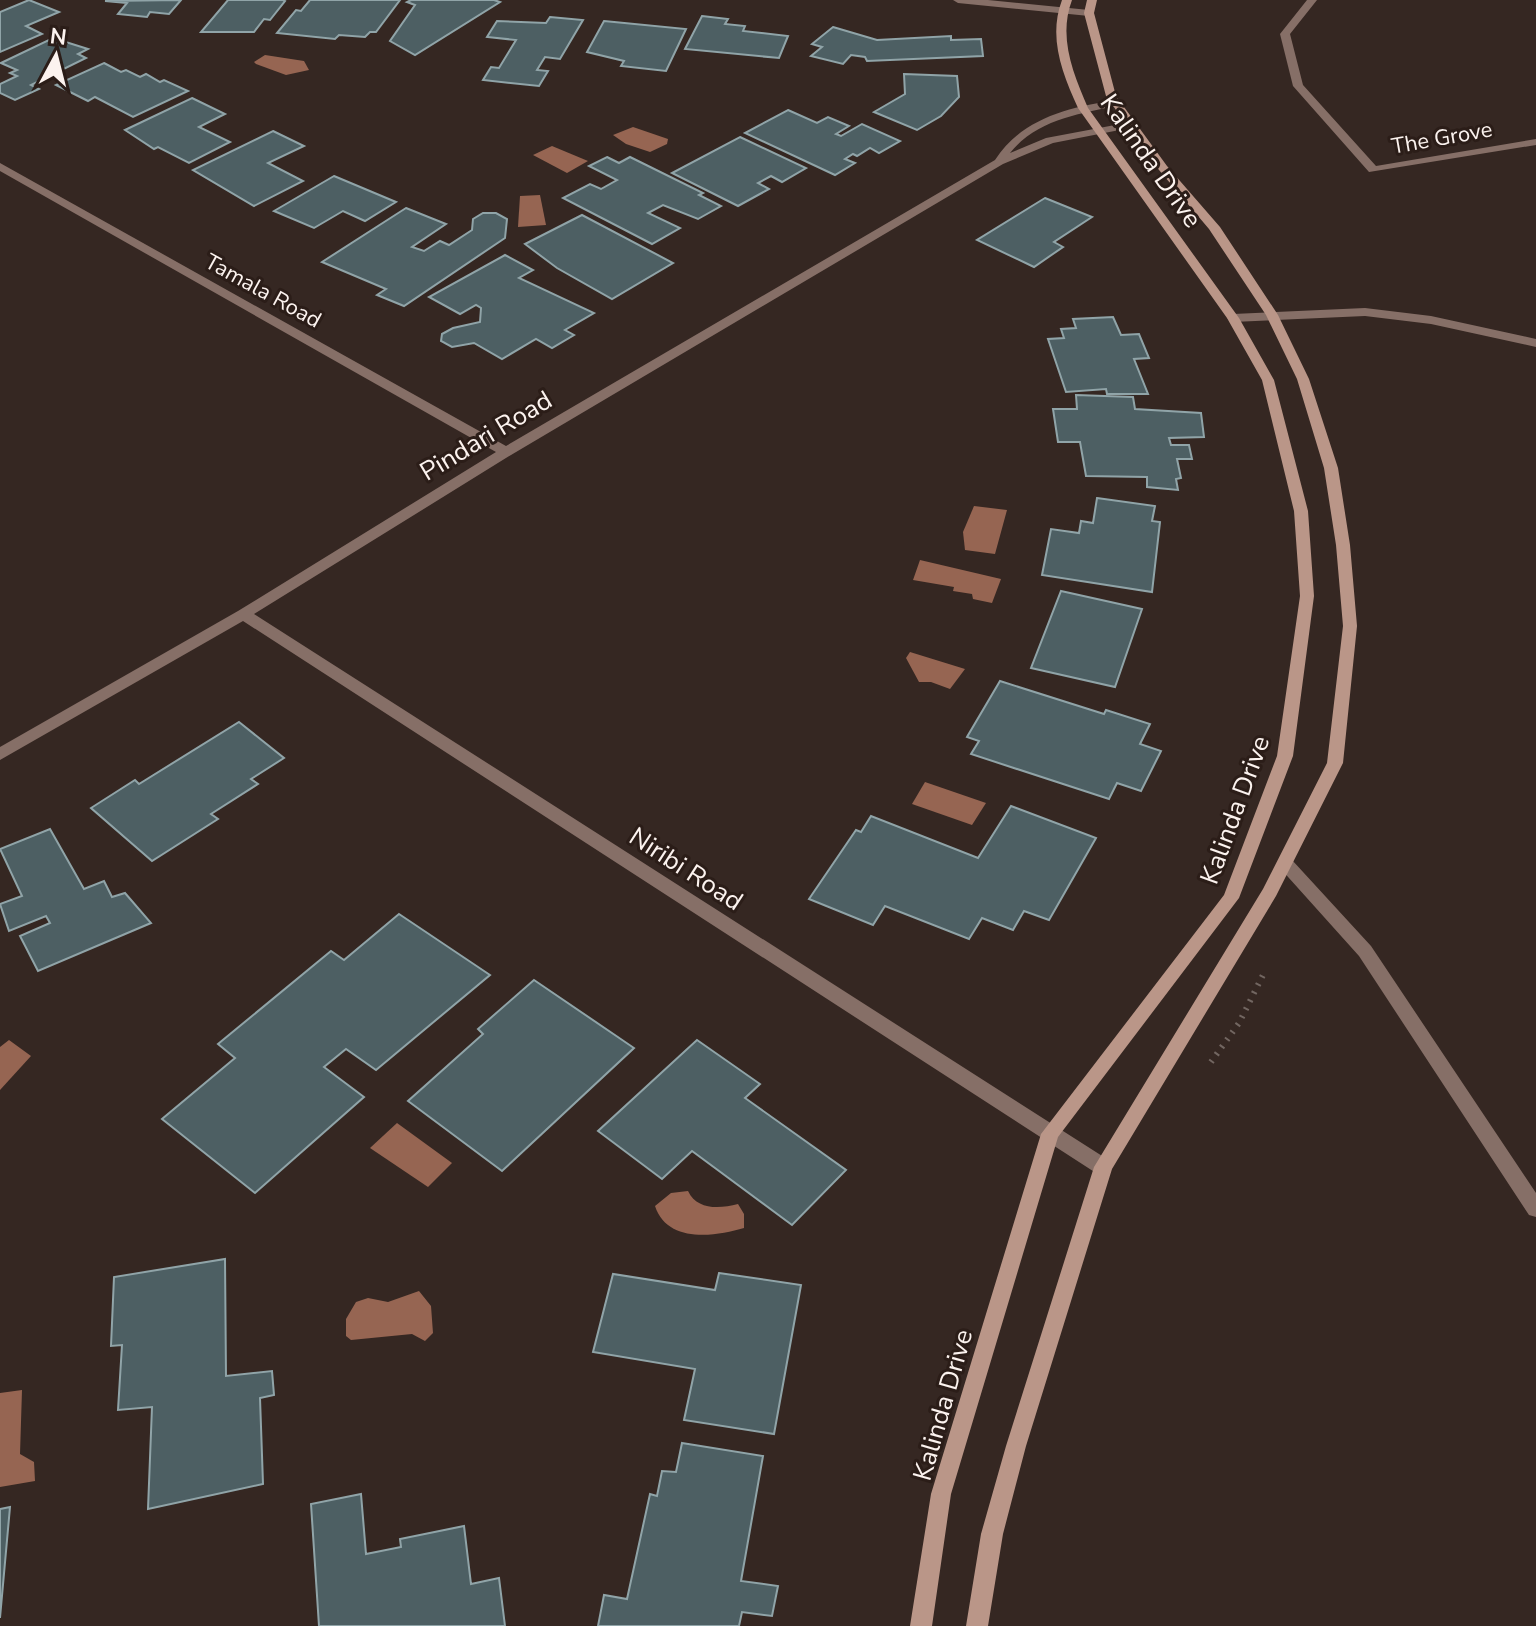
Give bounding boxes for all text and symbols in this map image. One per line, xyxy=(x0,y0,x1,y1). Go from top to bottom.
north arrow xyxy=(16,16,96,96)
text: N xyxy=(48,21,68,53)
street label: Kalinda Drive xyxy=(1092,87,1210,235)
street label: The Grove xyxy=(1389,114,1495,162)
street label: Tamala Road xyxy=(199,247,327,335)
street label: Pindari Road xyxy=(413,383,559,489)
street label: Kalinda Drive xyxy=(1192,731,1278,889)
street label: Niribi Road xyxy=(622,819,750,919)
street label: Kalinda Drive xyxy=(905,1325,981,1485)

